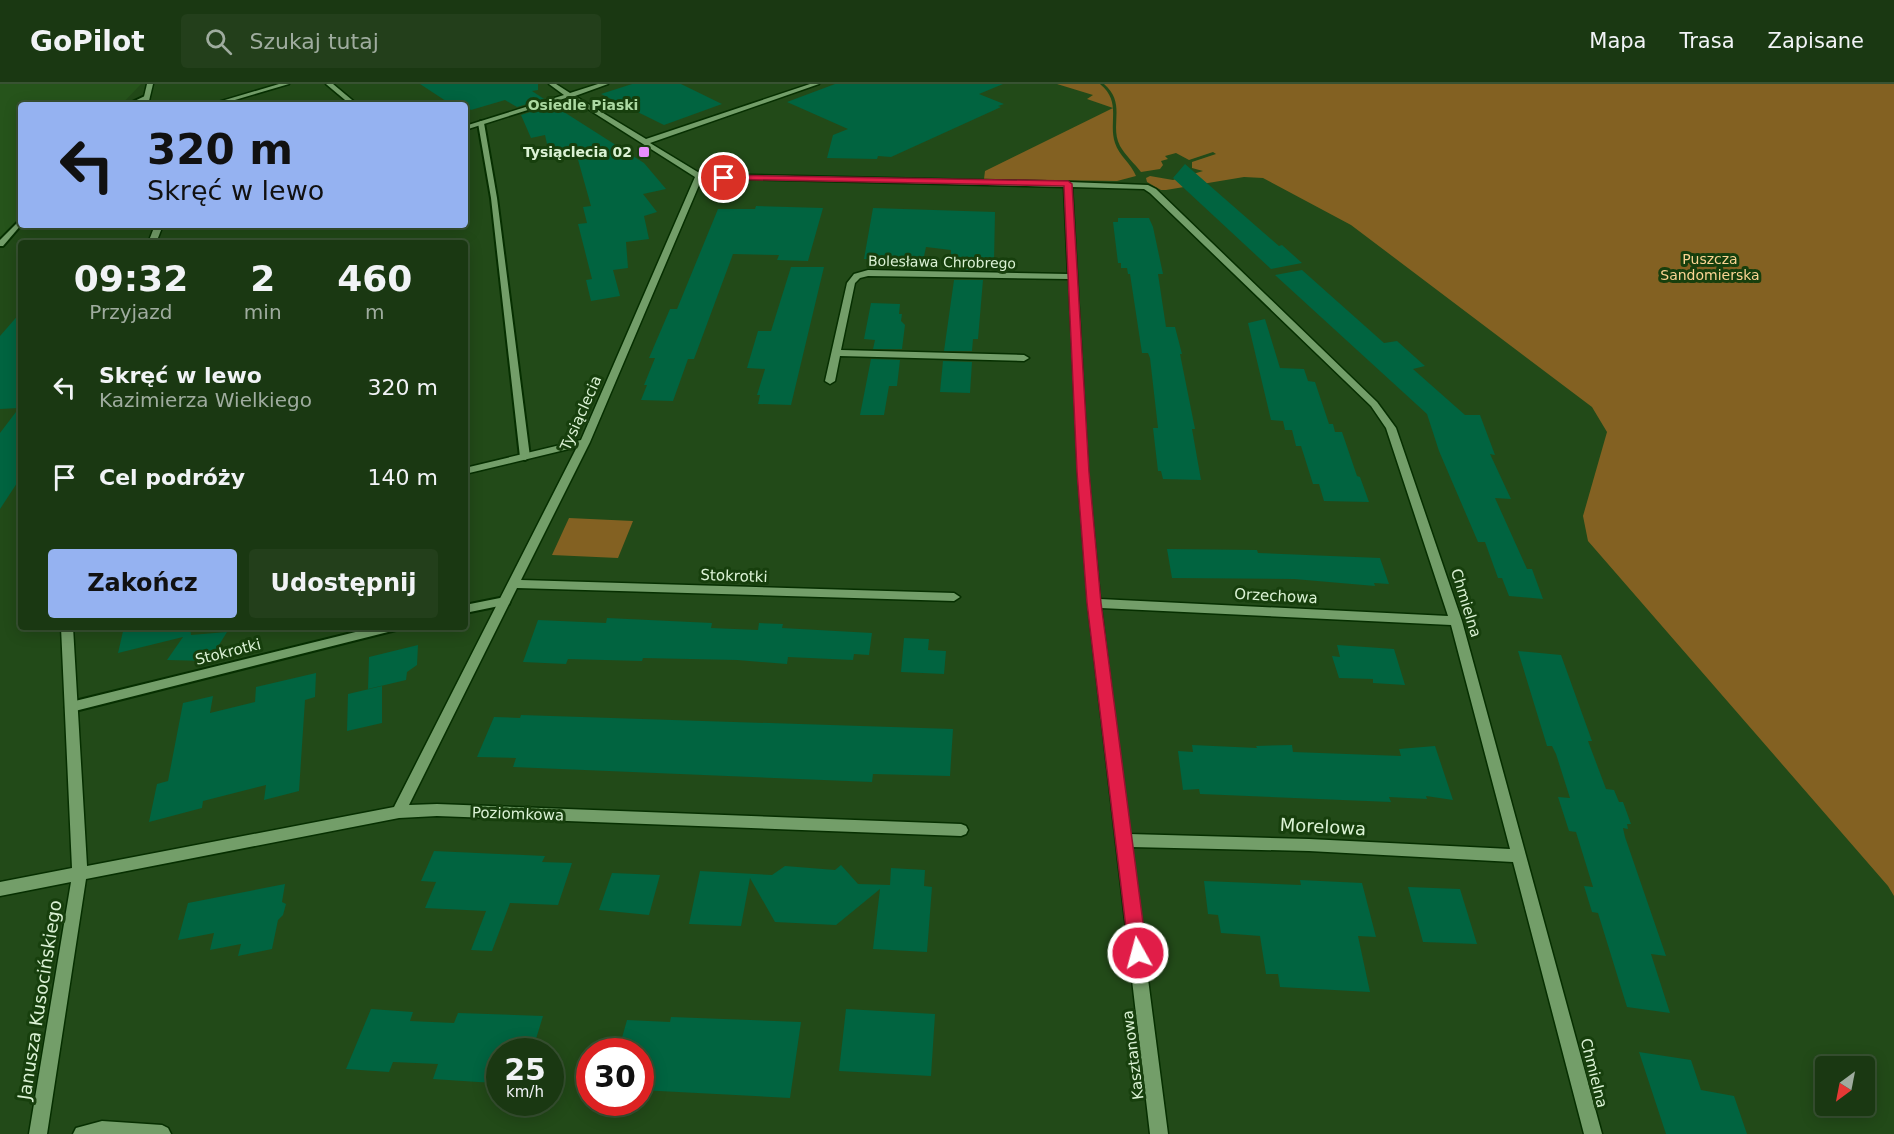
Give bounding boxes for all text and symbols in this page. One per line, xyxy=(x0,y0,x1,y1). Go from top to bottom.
search box xyxy=(181,14,601,68)
text: GoPilot xyxy=(30,25,145,58)
icon: search xyxy=(202,25,235,58)
text: Szukaj tutaj xyxy=(250,29,379,54)
text: Mapa xyxy=(1589,29,1646,53)
text: Trasa xyxy=(1679,29,1735,53)
text: Zapisane xyxy=(1768,29,1864,53)
district label: Osiedle Piaski xyxy=(528,97,638,113)
text: 320 m xyxy=(147,125,293,174)
icon: left xyxy=(48,126,126,204)
place label: Tysiąclecia 02 xyxy=(523,144,632,160)
marker: Tysiąclecia 02 xyxy=(637,145,651,159)
pin xyxy=(698,152,749,203)
icon: arrive xyxy=(707,161,740,194)
text: Skręć w lewo xyxy=(147,175,324,206)
park label: Puszcza Sandomierska xyxy=(1660,251,1760,283)
street label: Bolesława Chrobrego xyxy=(868,253,1016,271)
text: 09:32 xyxy=(74,258,188,299)
text: 2 xyxy=(250,258,275,299)
text: 460 xyxy=(337,258,412,299)
text: Przyjazd xyxy=(89,300,173,324)
text: min xyxy=(244,300,282,324)
text: m xyxy=(365,300,385,324)
text: Skręć w lewo xyxy=(99,363,262,388)
icon: left xyxy=(48,371,81,404)
street label: Tysiąclecia xyxy=(556,373,606,454)
text: 320 m xyxy=(368,375,438,400)
text: Kazimierza Wielkiego xyxy=(99,388,312,412)
icon: arrive xyxy=(48,461,81,494)
text: Cel podróży xyxy=(99,465,245,490)
text: 140 m xyxy=(368,465,438,490)
button: Zakończ xyxy=(48,549,237,618)
button: Udostępnij xyxy=(249,549,438,618)
street label: Stokrotki xyxy=(700,566,768,586)
street label: Chmielna xyxy=(1447,566,1485,640)
street label: Orzechowa xyxy=(1234,585,1318,607)
street label: Stokrotki xyxy=(193,635,263,669)
street label: Poziomkowa xyxy=(472,803,564,825)
street label: Morelowa xyxy=(1279,814,1367,839)
street label: Janusza Kusocińskiego xyxy=(13,898,66,1102)
position arrow xyxy=(1106,921,1170,985)
street label: Kasztanowa xyxy=(1119,1009,1147,1101)
street label: Chmielna xyxy=(1577,1036,1611,1110)
speed limit sign: 30 xyxy=(576,1038,654,1116)
text: 25 xyxy=(504,1052,546,1087)
north arrow xyxy=(1815,1056,1875,1116)
map controls xyxy=(1815,1056,1875,1116)
text: km/h xyxy=(506,1083,544,1101)

